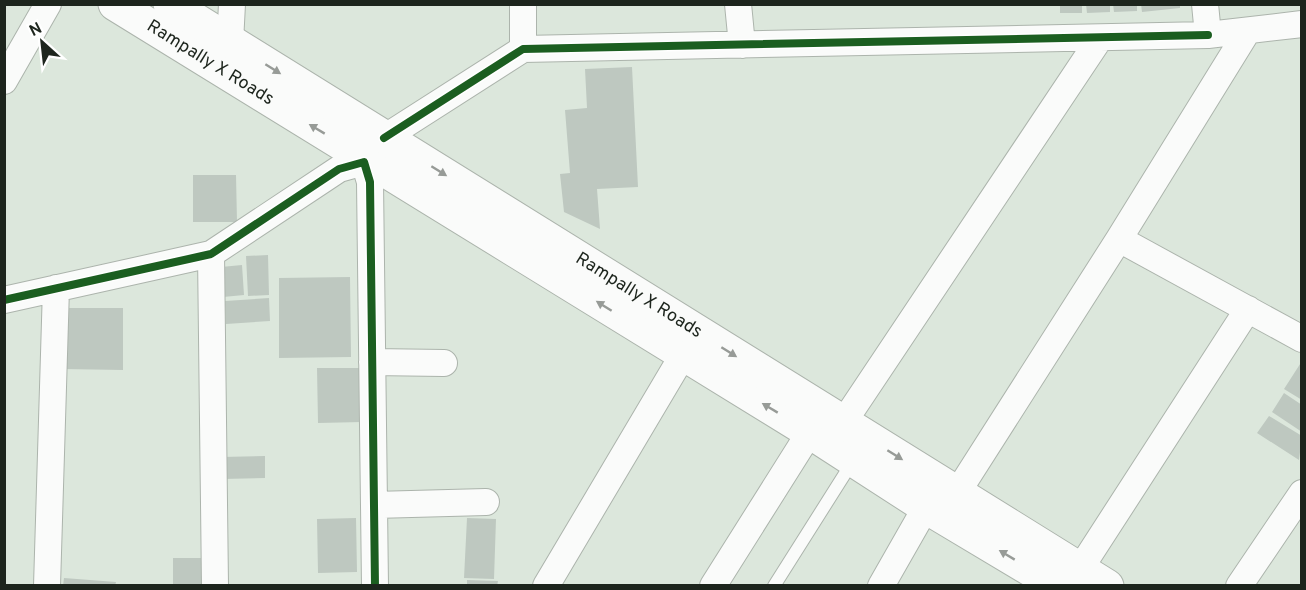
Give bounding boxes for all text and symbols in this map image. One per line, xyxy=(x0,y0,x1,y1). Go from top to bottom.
north arrow xyxy=(12,12,72,72)
street label: Rampally X Roads xyxy=(142,15,278,111)
text: N xyxy=(26,19,46,42)
one-way arrow xyxy=(265,63,281,74)
one-way arrow xyxy=(309,124,325,135)
one-way arrow xyxy=(431,166,447,177)
street label: Rampally X Roads xyxy=(571,247,707,343)
one-way arrow xyxy=(596,301,612,312)
one-way arrow xyxy=(721,346,737,357)
one-way arrow xyxy=(762,403,779,414)
one-way arrow xyxy=(887,449,903,460)
one-way arrow xyxy=(999,550,1015,561)

